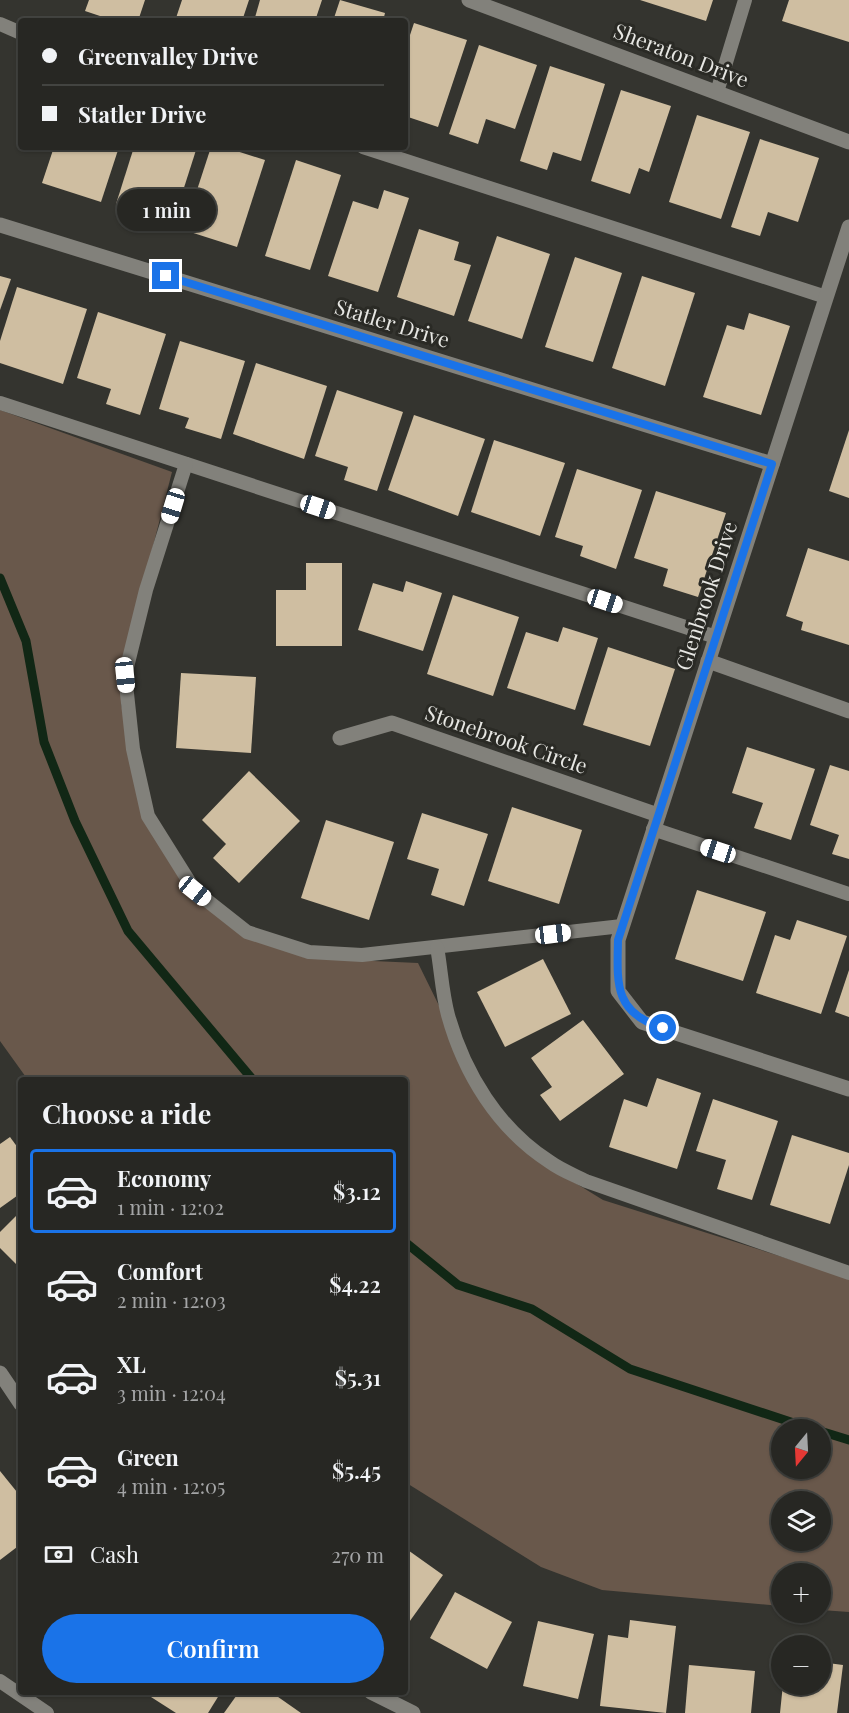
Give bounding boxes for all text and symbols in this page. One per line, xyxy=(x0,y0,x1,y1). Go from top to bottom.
street label: Sheraton Drive xyxy=(610,16,753,93)
text: Greenvalley Drive xyxy=(78,41,258,71)
text: Statler Drive xyxy=(78,99,206,129)
callout: 1 min xyxy=(116,189,216,231)
text: 1 min xyxy=(142,196,191,223)
route end xyxy=(152,262,179,289)
street label: Statler Drive xyxy=(332,291,453,353)
car xyxy=(159,486,187,526)
car xyxy=(298,493,338,521)
street label: Glenbrook Drive xyxy=(668,517,742,673)
car xyxy=(585,587,625,615)
car xyxy=(114,656,136,694)
street label: Stonebrook Circle xyxy=(422,697,591,779)
car xyxy=(698,837,738,865)
car xyxy=(175,873,215,909)
car xyxy=(534,923,572,945)
route start xyxy=(649,1014,676,1041)
text: Choose a ride xyxy=(42,1095,211,1131)
text: Economy xyxy=(117,1163,211,1193)
icon: car xyxy=(45,1164,99,1218)
text: $3.12 xyxy=(333,1176,381,1206)
text: 1 min · 12:02 xyxy=(117,1193,224,1220)
text: Comfort xyxy=(117,1256,203,1286)
icon: car xyxy=(45,1257,99,1311)
text: $4.22 xyxy=(329,1269,381,1299)
text: 2 min · 12:03 xyxy=(117,1286,226,1313)
text: XL xyxy=(117,1349,146,1379)
icon: car xyxy=(45,1350,99,1404)
text: $5.31 xyxy=(335,1362,381,1392)
text: 3 min · 12:04 xyxy=(117,1379,226,1406)
north arrow xyxy=(771,1419,831,1479)
map controls xyxy=(771,1419,831,1695)
text: Green xyxy=(117,1442,179,1472)
icon: car xyxy=(45,1443,99,1497)
text: $5.45 xyxy=(332,1455,381,1485)
text: 4 min · 12:05 xyxy=(117,1472,225,1499)
button: layers xyxy=(771,1491,831,1551)
icon: cash xyxy=(42,1538,75,1571)
text: Cash xyxy=(90,1539,139,1569)
text: 270 m xyxy=(332,1541,384,1568)
button: + xyxy=(771,1563,831,1623)
button: Confirm xyxy=(42,1614,384,1683)
button: − xyxy=(771,1635,831,1695)

